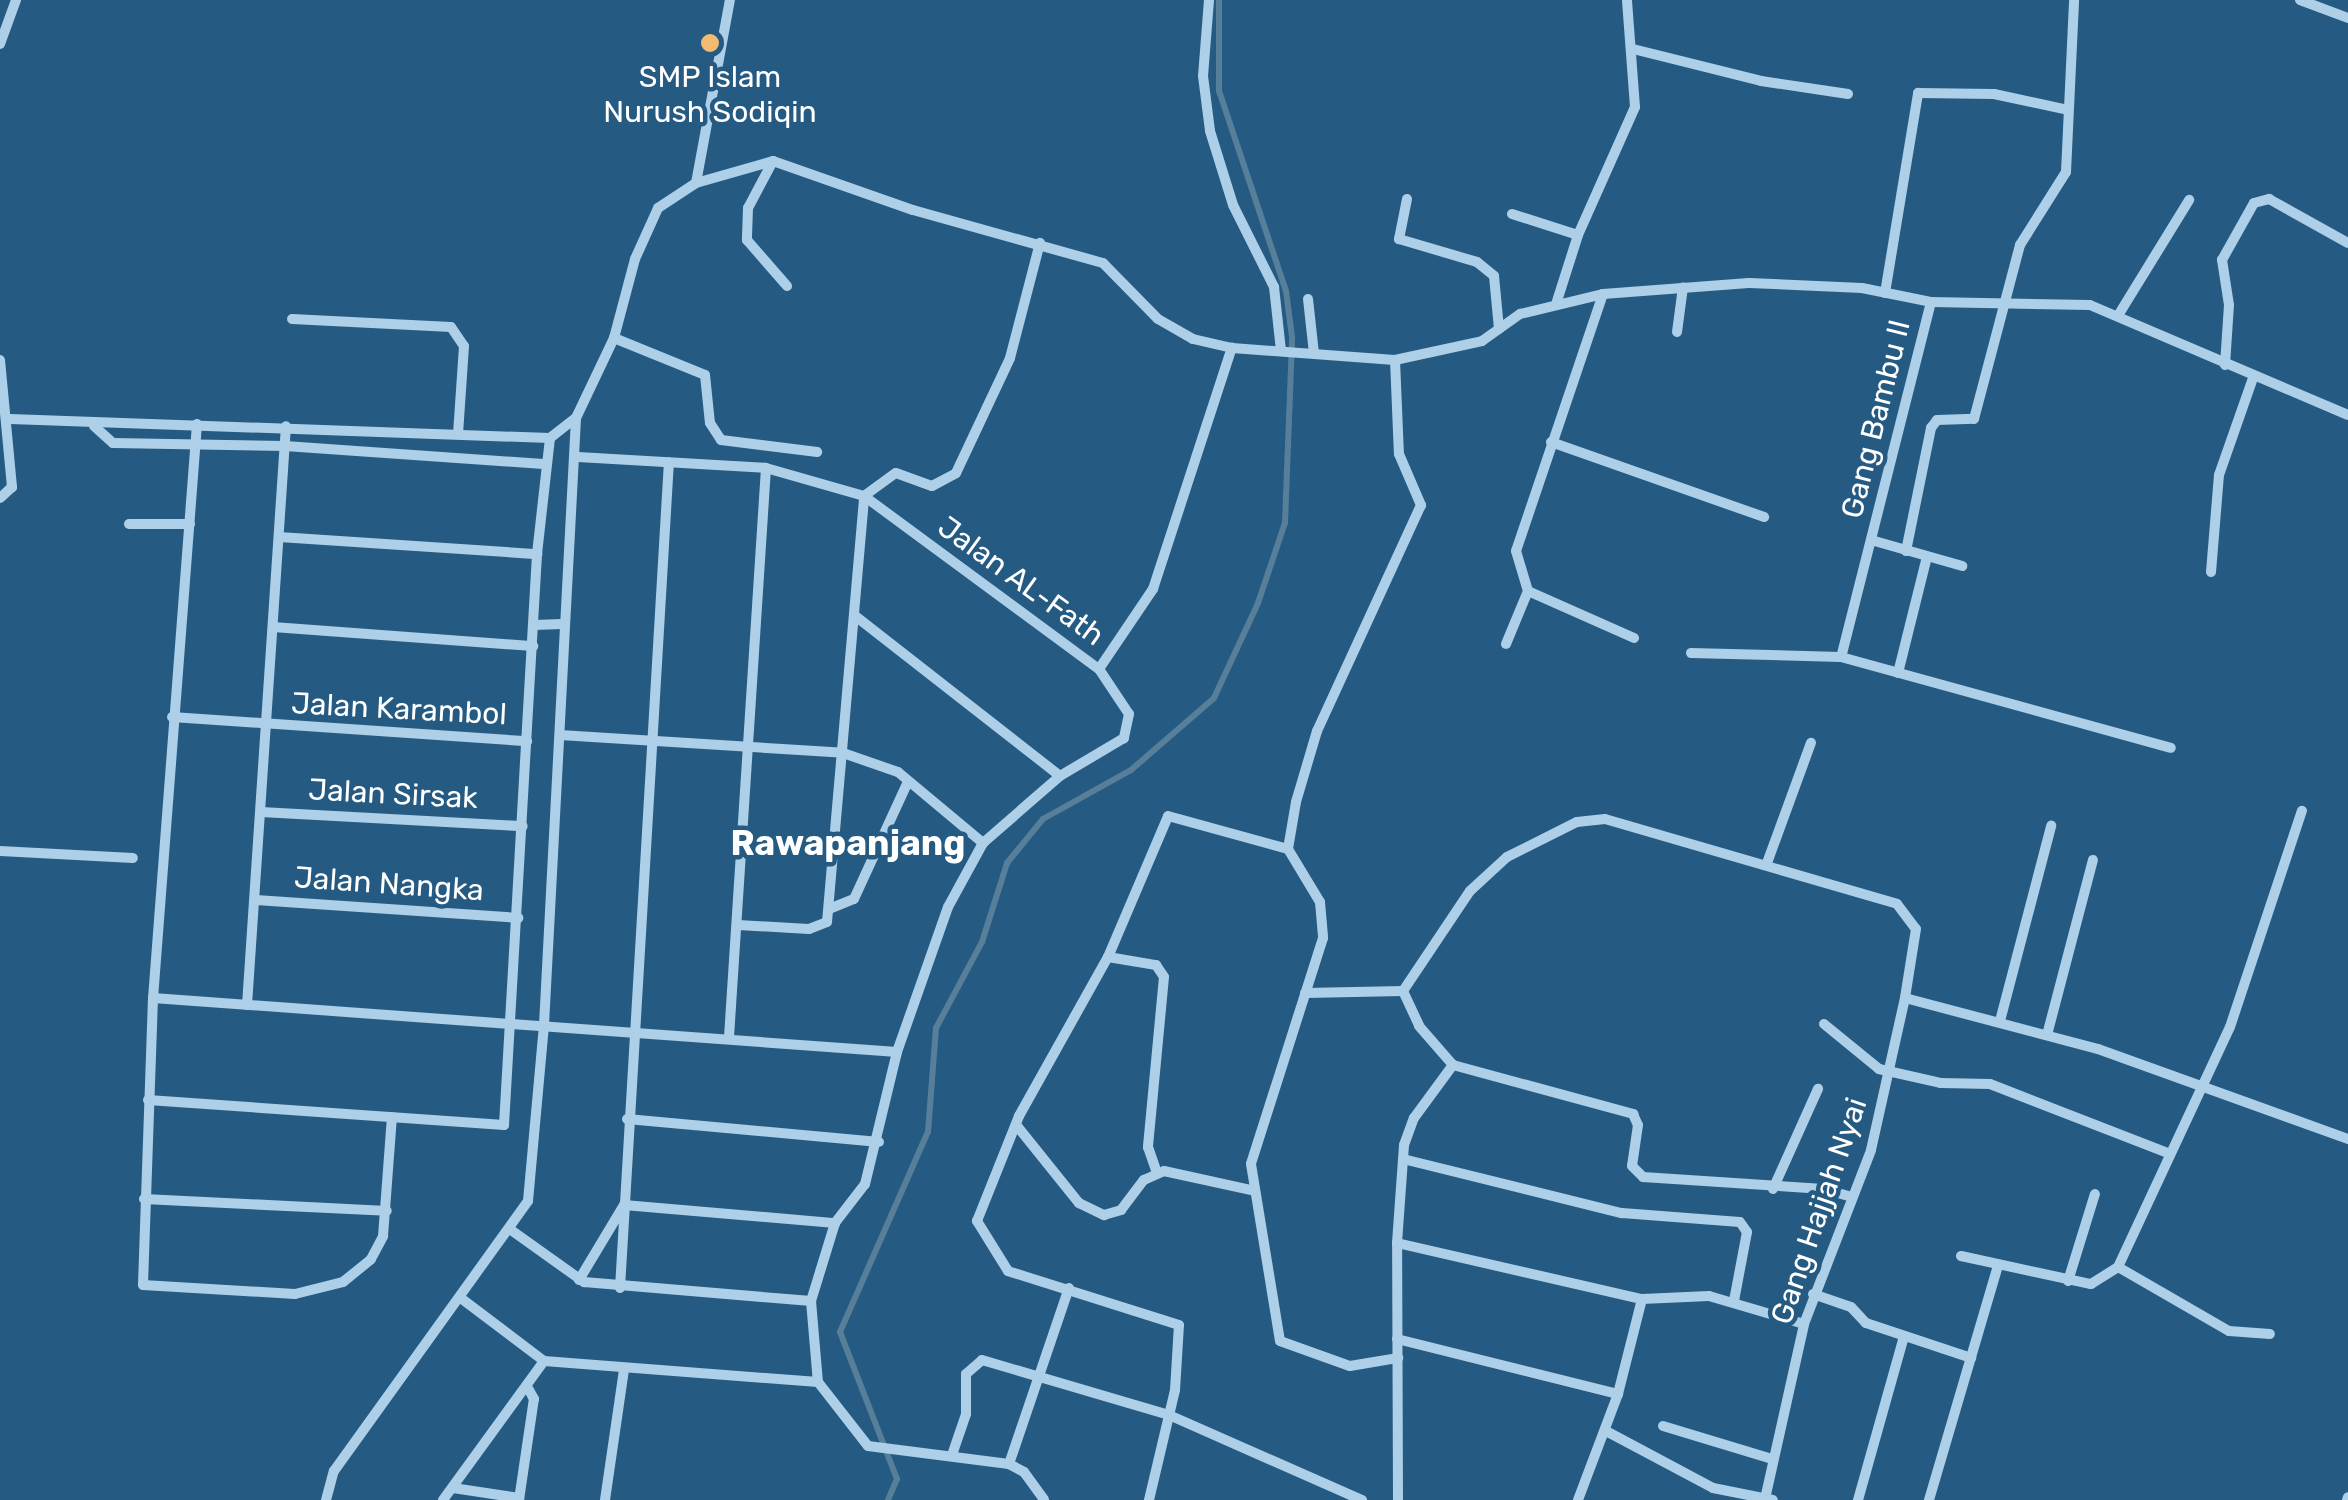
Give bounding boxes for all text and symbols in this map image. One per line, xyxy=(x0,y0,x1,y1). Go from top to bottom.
marker: SMP Islam Nurush Sodiqin xyxy=(699,32,721,54)
place label: SMP Islam Nurush Sodiqin xyxy=(603,59,817,130)
street label: Gang Bambu II xyxy=(1834,316,1918,522)
street label: Jalan AL-Fath xyxy=(931,508,1111,654)
street label: Jalan Karambol xyxy=(290,685,508,733)
street label: Jalan Sirsak xyxy=(307,772,479,816)
district label: Rawapanjang xyxy=(730,822,966,864)
street label: Jalan Nangka xyxy=(293,859,485,909)
street label: Gang Hajjah Nyai xyxy=(1763,1093,1875,1329)

